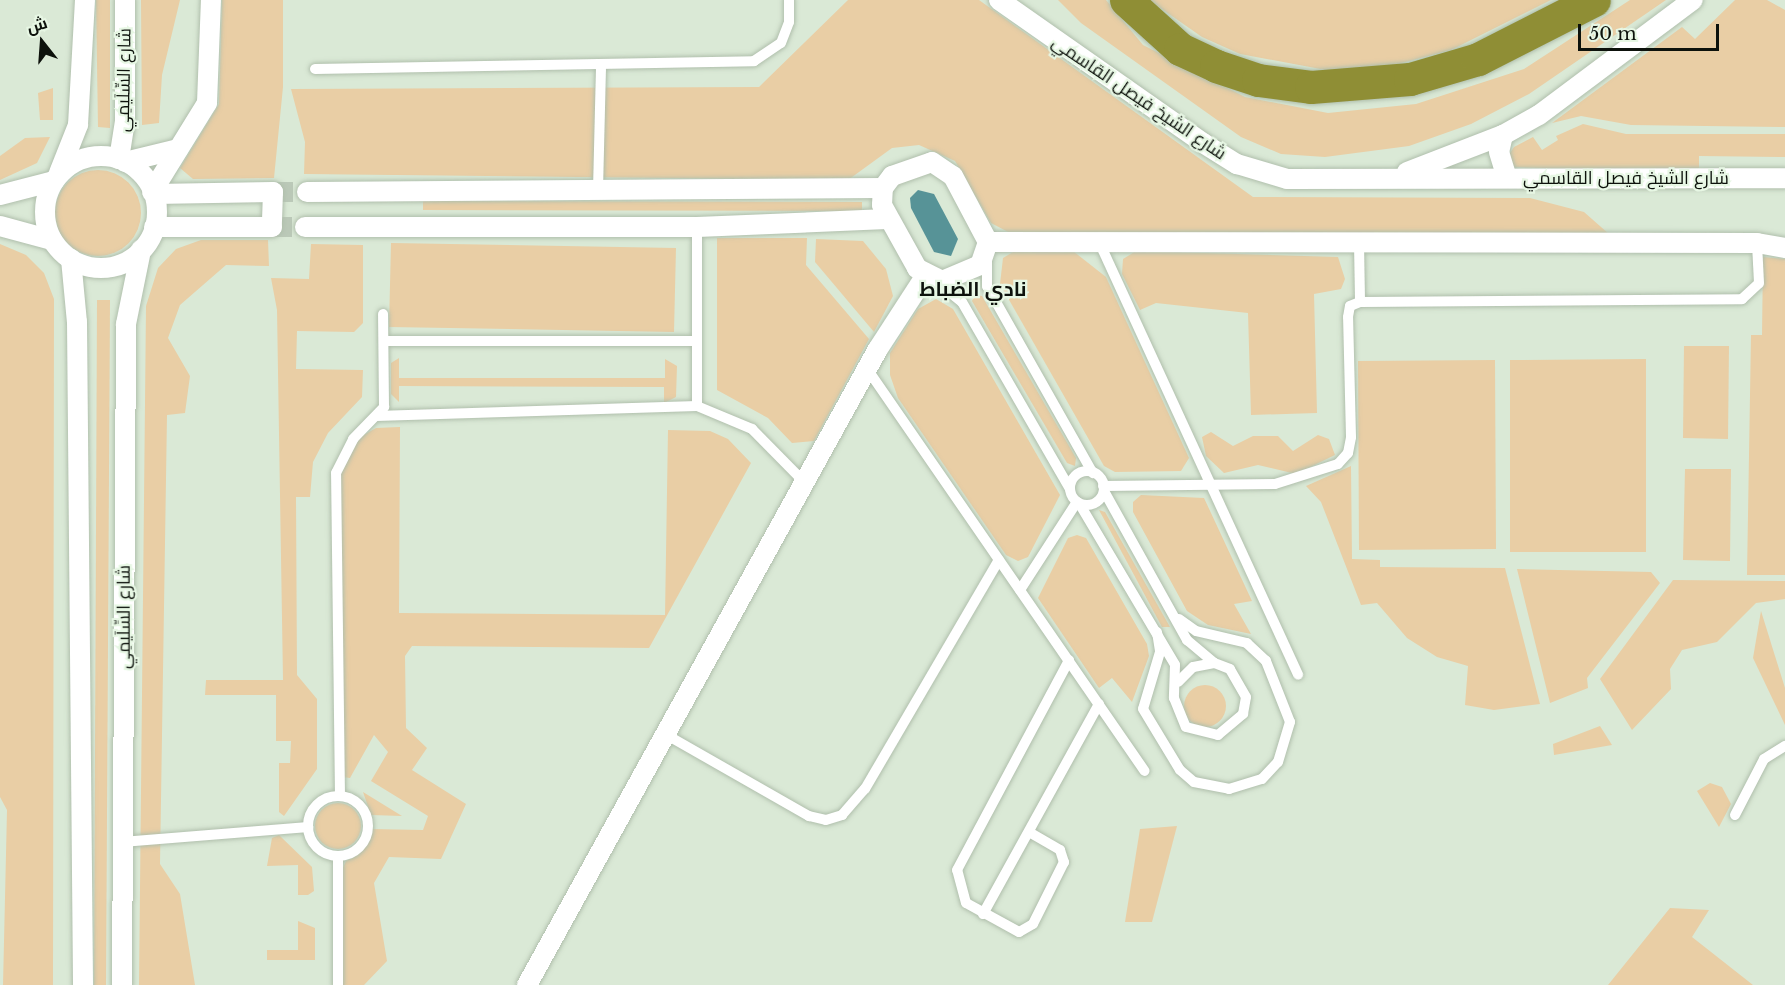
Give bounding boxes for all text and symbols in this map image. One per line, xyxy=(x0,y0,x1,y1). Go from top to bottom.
north arrow xyxy=(12,12,72,72)
text: ش xyxy=(24,12,49,37)
scale bar xyxy=(1581,12,1722,50)
text: 50 m xyxy=(1589,23,1637,45)
street label: شارع السِّلَيمِي xyxy=(112,28,136,132)
street label: شارع الشيخ فيصل القاسمي xyxy=(1048,31,1230,165)
street label: شارع الشيخ فيصل القاسمي xyxy=(1523,167,1729,189)
district label: نادي الضباط xyxy=(919,277,1027,301)
street label: شارع السِّلَيمِي xyxy=(113,565,135,669)

